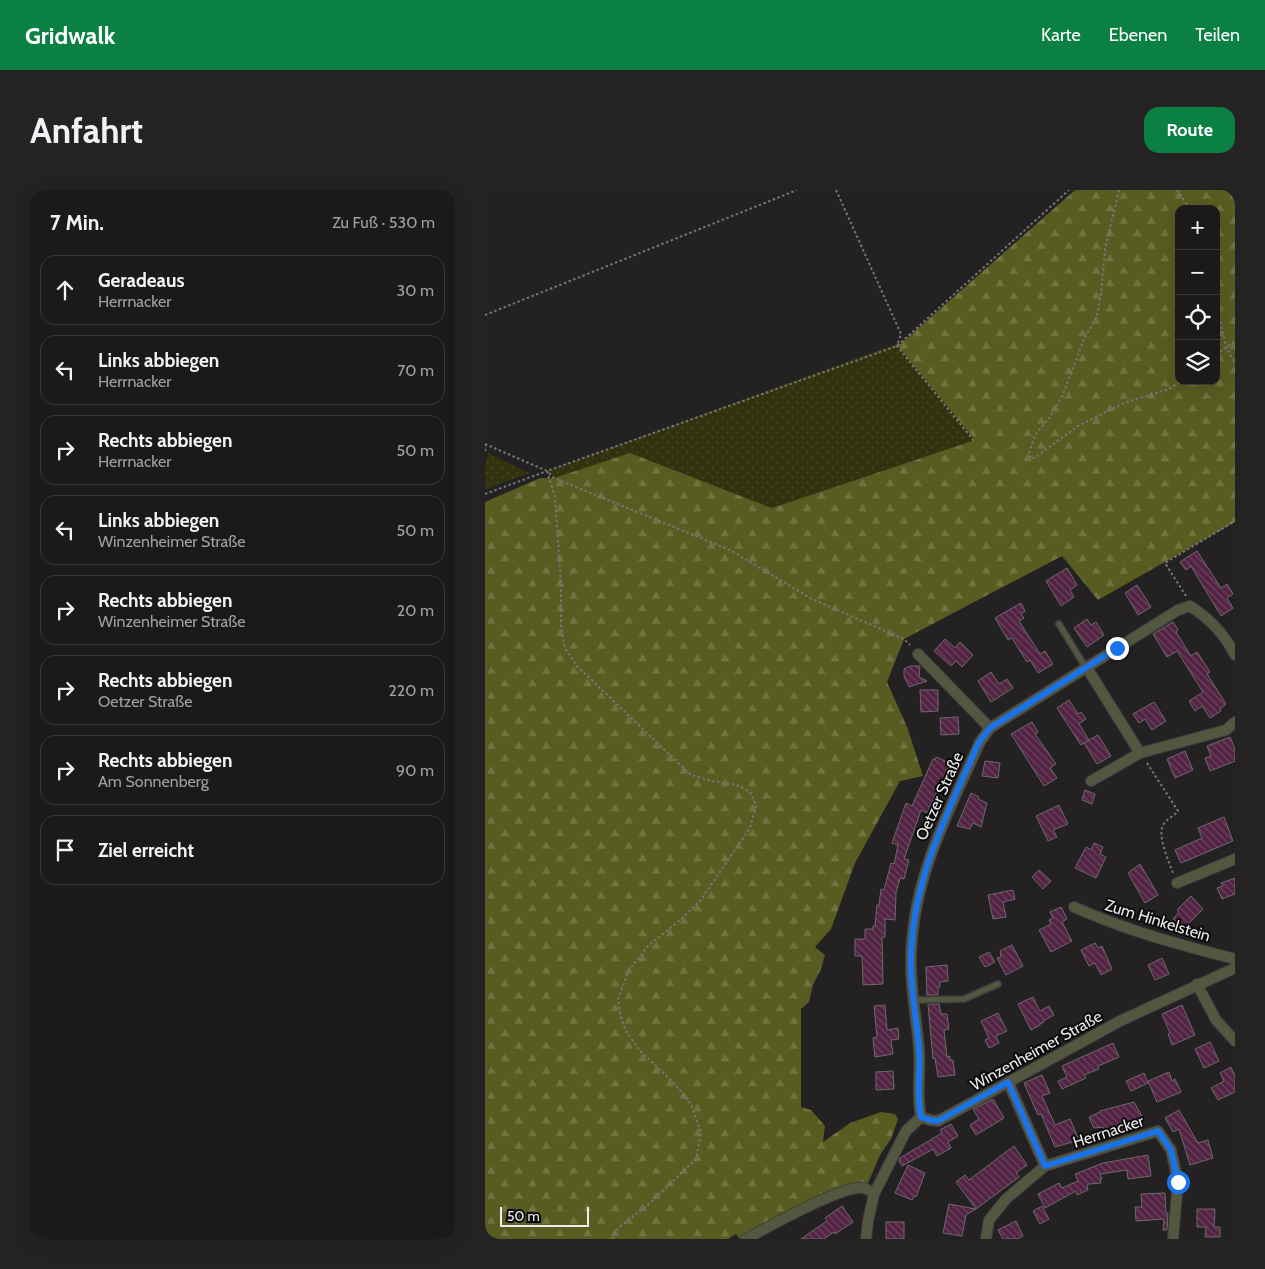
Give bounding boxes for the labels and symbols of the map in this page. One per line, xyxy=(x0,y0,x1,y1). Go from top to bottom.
route end xyxy=(1106,637,1129,660)
street label: Oetzer Straße xyxy=(912,749,967,843)
street label: Zum Hinkelstein xyxy=(1103,895,1213,946)
street label: Winzenheimer Straße xyxy=(967,1006,1105,1095)
street label: Herrnacker xyxy=(1070,1111,1147,1152)
route start xyxy=(1167,1171,1190,1194)
scale bar xyxy=(500,1204,589,1227)

